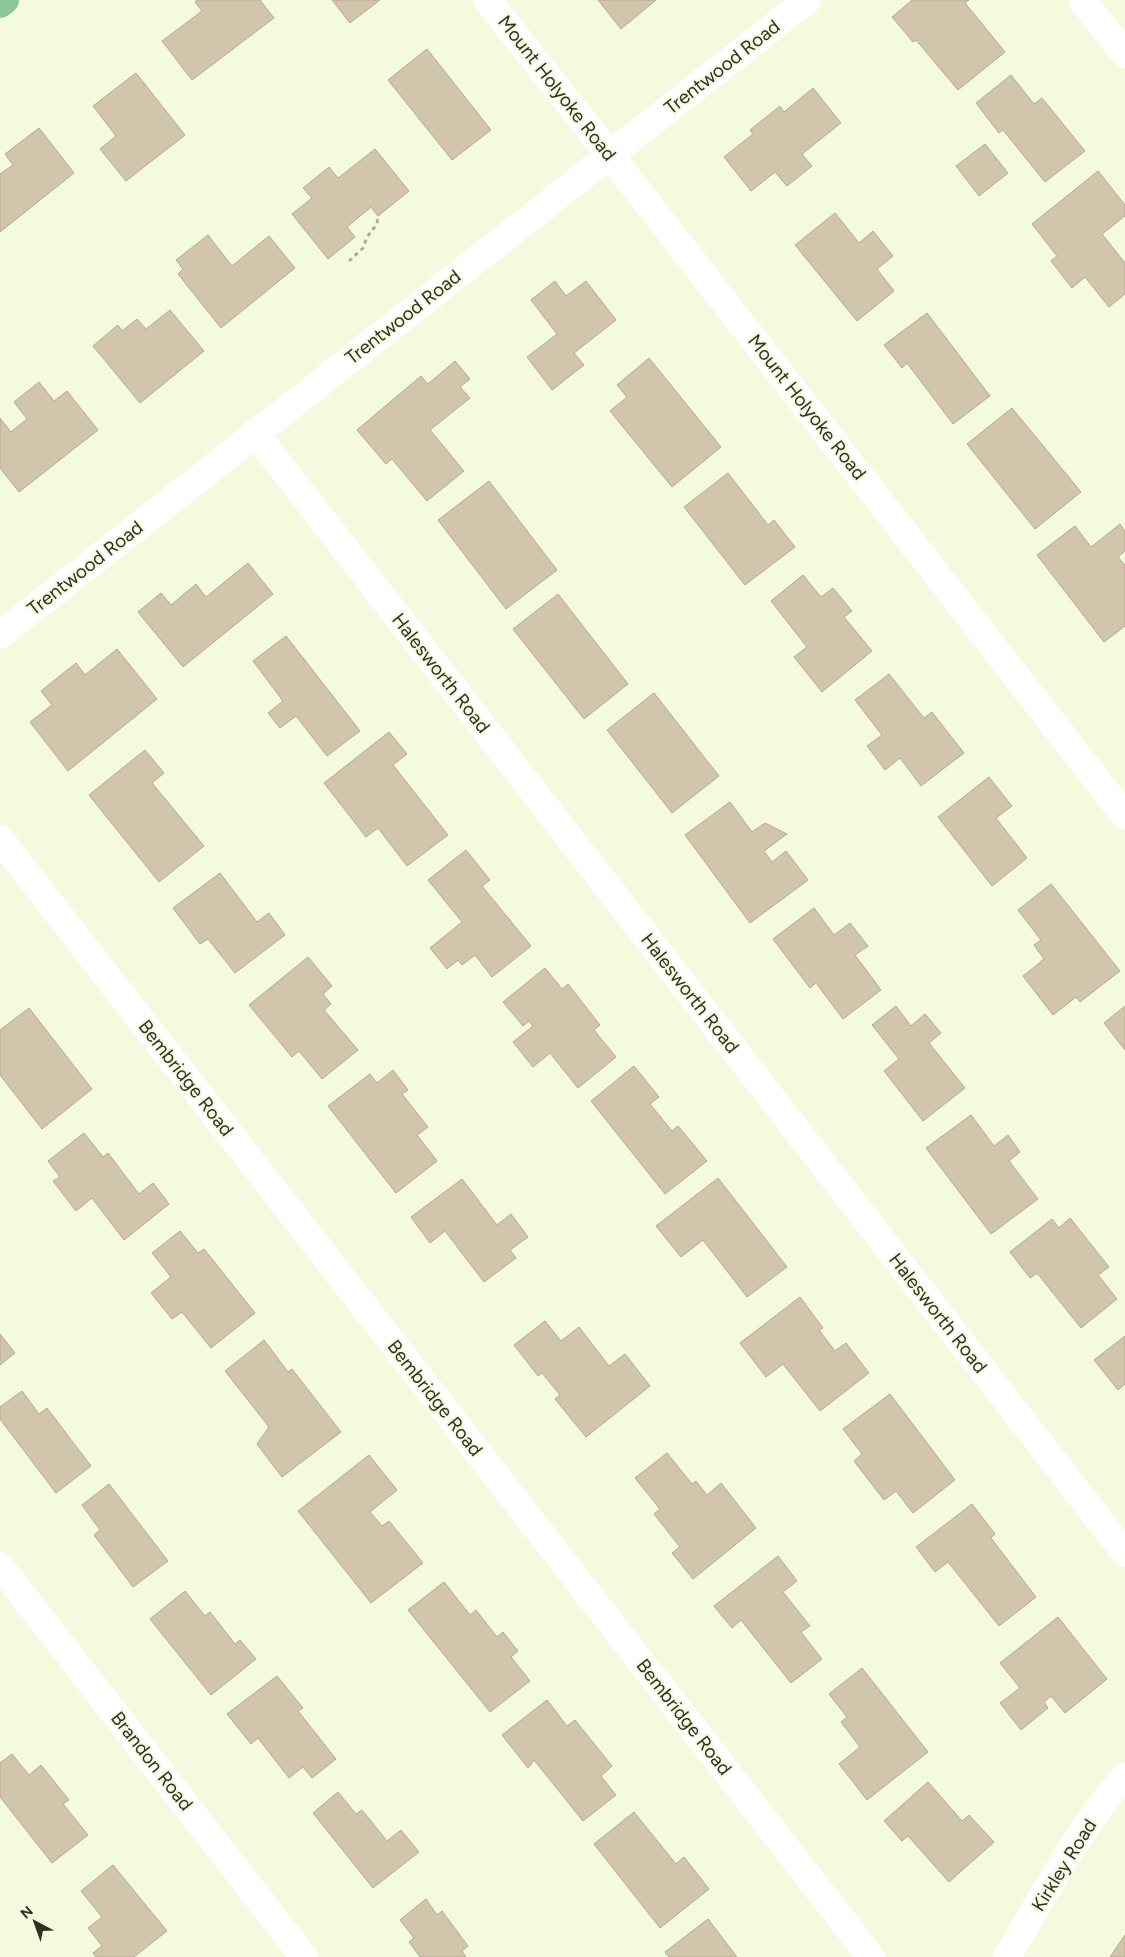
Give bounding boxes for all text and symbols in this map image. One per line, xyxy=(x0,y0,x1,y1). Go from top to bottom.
street label: Mount Holyoke Road xyxy=(493,11,621,165)
street label: Trentwood Road xyxy=(660,15,784,119)
street label: Trentwood Road xyxy=(341,265,465,369)
street label: Mount Holyoke Road xyxy=(743,330,871,484)
street label: Trentwood Road xyxy=(23,516,147,620)
street label: Halesworth Road xyxy=(387,609,495,737)
street label: Halesworth Road xyxy=(636,929,744,1057)
street label: Bembridge Road xyxy=(133,1015,239,1141)
street label: Halesworth Road xyxy=(884,1249,992,1377)
street label: Bembridge Road xyxy=(382,1335,488,1461)
street label: Bembridge Road xyxy=(631,1654,737,1780)
street label: Brandon Road xyxy=(106,1707,198,1815)
street label: Kirkley Road xyxy=(1027,1815,1101,1915)
north arrow xyxy=(10,1897,60,1947)
text: N xyxy=(17,1903,36,1923)

